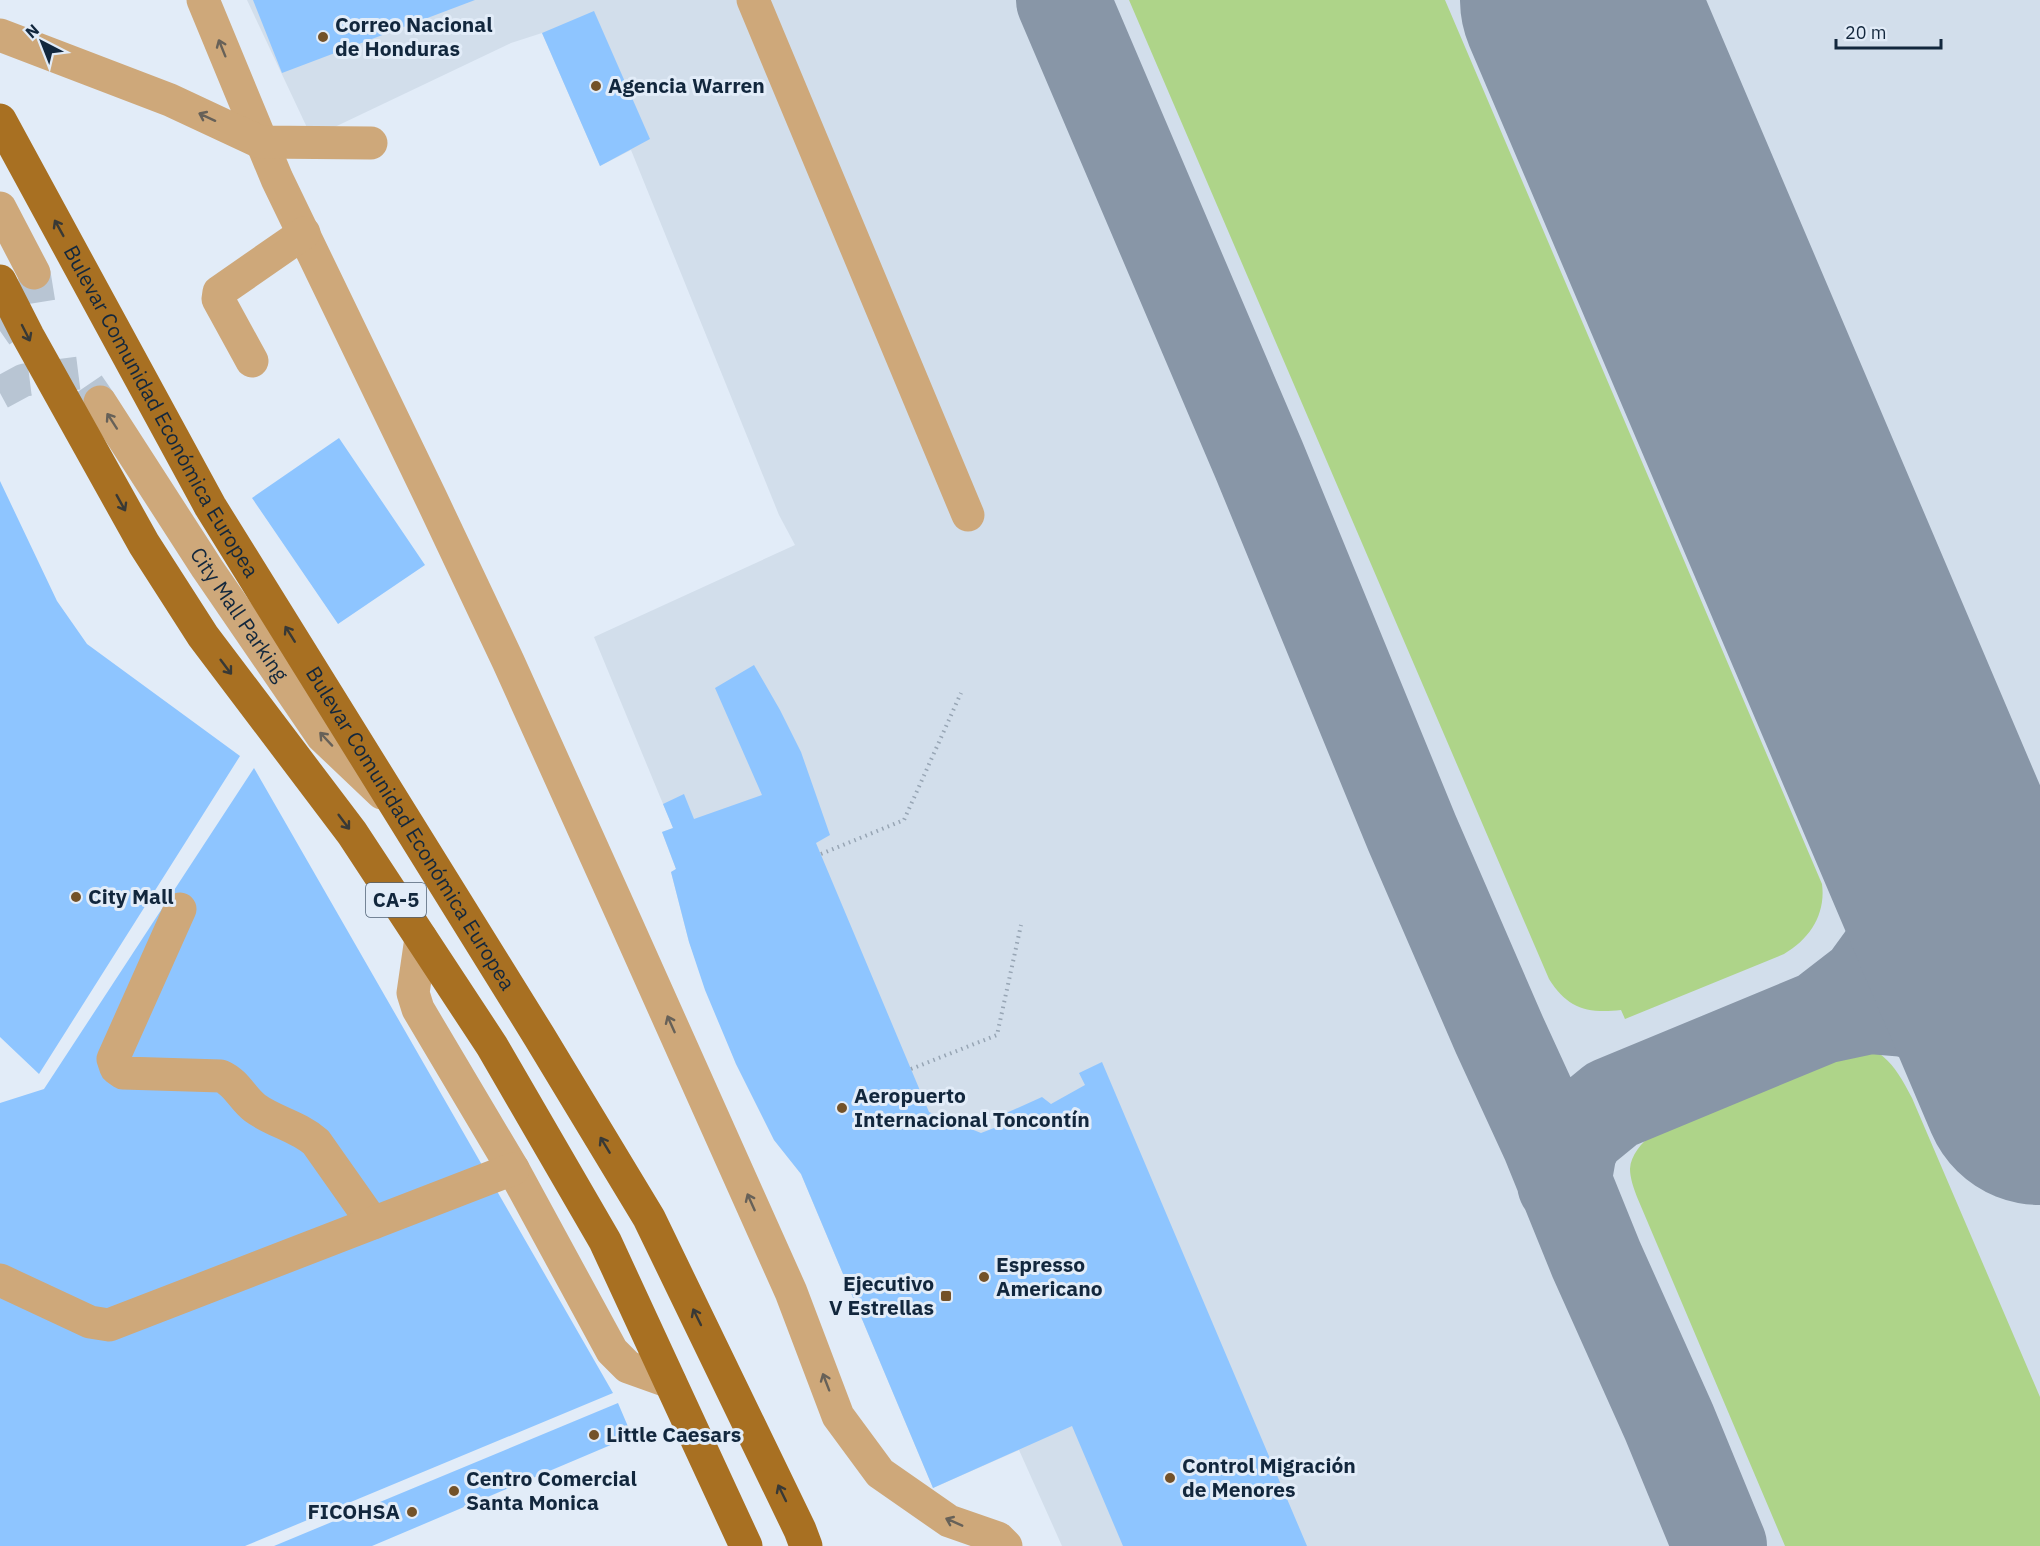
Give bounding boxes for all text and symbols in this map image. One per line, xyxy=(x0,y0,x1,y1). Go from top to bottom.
place label: Correo Nacional de Honduras xyxy=(335,10,493,62)
north arrow xyxy=(12,12,72,72)
scale bar xyxy=(1836,12,1941,50)
text: N xyxy=(21,20,43,42)
text: 20 m xyxy=(1845,21,1887,44)
marker: Correo Nacional de Honduras xyxy=(316,30,330,44)
one-way arrow xyxy=(216,39,227,57)
place label: Agencia Warren xyxy=(608,71,765,99)
marker: Agencia Warren xyxy=(589,79,603,93)
one-way arrow xyxy=(199,110,217,122)
one-way arrow xyxy=(53,220,65,237)
street label: Bulevar Comunidad Económica Europea xyxy=(58,240,266,582)
one-way arrow xyxy=(21,323,32,341)
one-way arrow xyxy=(106,413,118,430)
one-way arrow xyxy=(115,494,127,511)
street label: City Mall Parking xyxy=(184,542,296,687)
one-way arrow xyxy=(284,627,296,643)
one-way arrow xyxy=(220,659,233,675)
street label: Bulevar Comunidad Económica Europea xyxy=(300,661,522,995)
one-way arrow xyxy=(319,732,333,747)
one-way arrow xyxy=(338,814,350,830)
place label: City Mall xyxy=(88,882,174,910)
road number: CA-5 xyxy=(366,883,426,917)
marker: City Mall xyxy=(69,890,83,904)
one-way arrow xyxy=(665,1016,677,1034)
place label: Aeropuerto Internacional Toncontín xyxy=(854,1081,1090,1133)
marker: Aeropuerto Internacional Toncontín xyxy=(835,1101,849,1115)
one-way arrow xyxy=(598,1137,610,1154)
one-way arrow xyxy=(744,1194,756,1212)
place label: Espresso Americano xyxy=(996,1250,1103,1302)
place label: Ejecutivo V Estrellas xyxy=(829,1269,934,1321)
marker: Espresso Americano xyxy=(977,1270,991,1284)
marker: Ejecutivo V Estrellas xyxy=(939,1289,953,1303)
one-way arrow xyxy=(690,1309,702,1327)
one-way arrow xyxy=(819,1374,830,1392)
place label: Little Caesars xyxy=(606,1420,741,1448)
marker: Little Caesars xyxy=(587,1428,601,1442)
place label: Control Migración de Menores xyxy=(1182,1451,1356,1503)
place label: Centro Comercial Santa Monica xyxy=(466,1464,637,1516)
marker: Control Migración de Menores xyxy=(1163,1471,1177,1485)
marker: Centro Comercial Santa Monica xyxy=(447,1484,461,1498)
one-way arrow xyxy=(775,1484,787,1502)
place label: FICOHSA xyxy=(308,1497,400,1525)
marker: FICOHSA xyxy=(405,1505,419,1519)
one-way arrow xyxy=(945,1516,963,1527)

